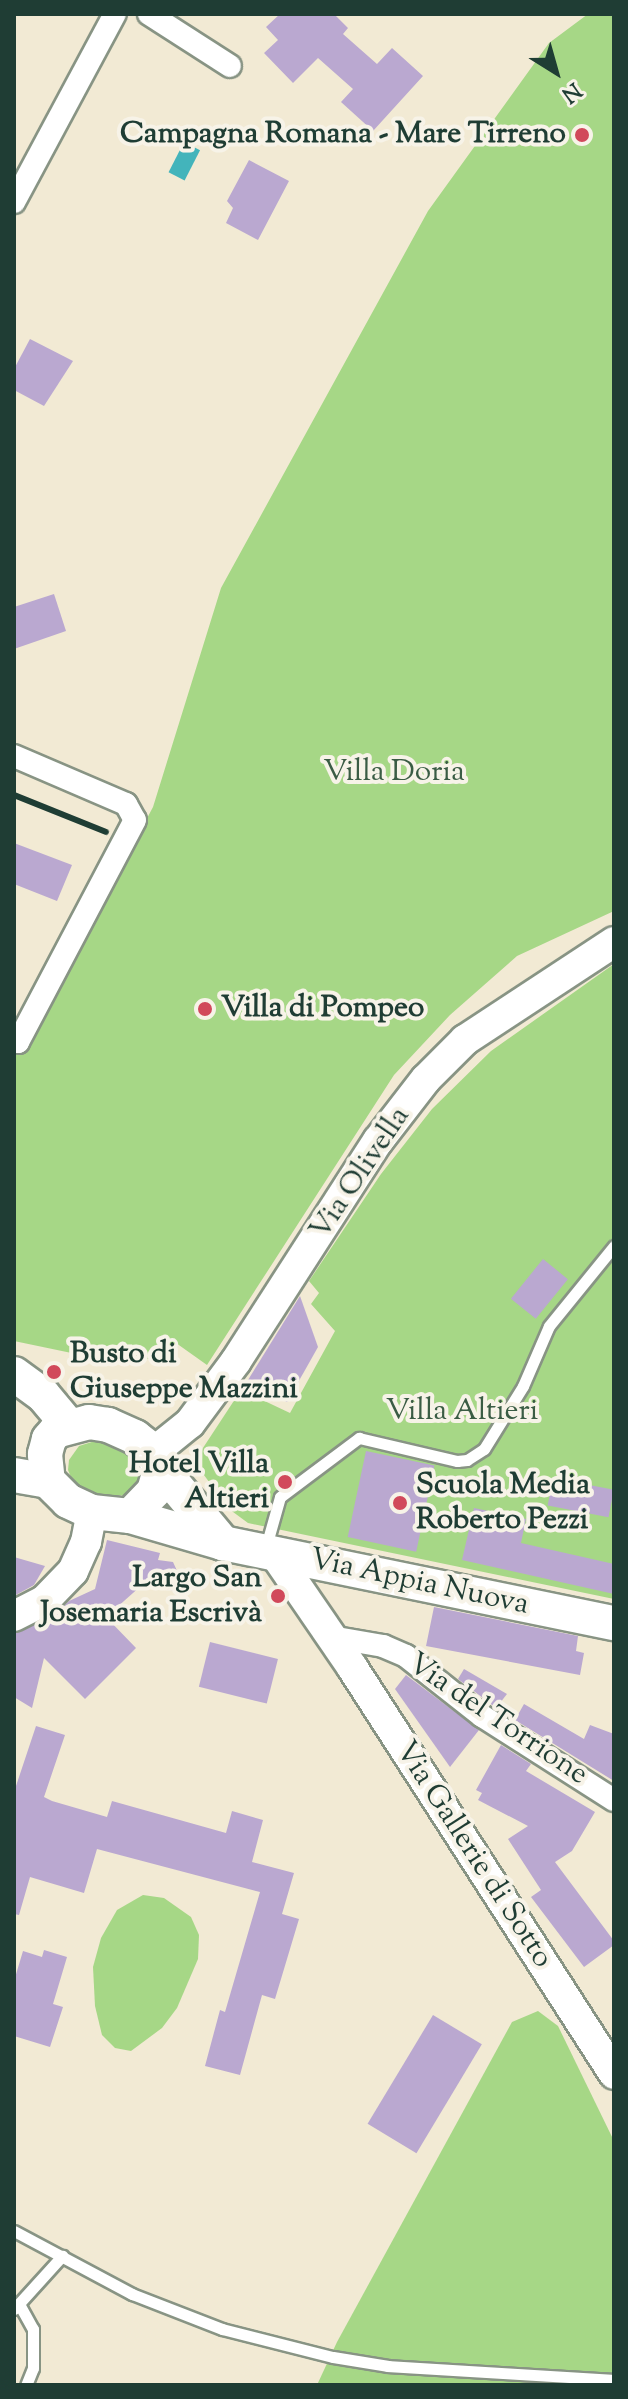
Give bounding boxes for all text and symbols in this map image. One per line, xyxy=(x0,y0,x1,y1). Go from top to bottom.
north arrow xyxy=(516,32,596,112)
text: N xyxy=(554,73,587,109)
place label: Campagna Romana - Mare Tirreno xyxy=(120,117,566,153)
marker: Campagna Romana - Mare Tirreno xyxy=(573,126,591,144)
park label: Villa Doria xyxy=(323,755,465,791)
place label: Villa di Pompeo xyxy=(221,991,424,1027)
marker: Villa di Pompeo xyxy=(196,1000,214,1018)
street label: Via Olivella xyxy=(303,1101,419,1247)
place label: Busto di Giuseppe Mazzini xyxy=(70,1337,298,1408)
marker: Busto di Giuseppe Mazzini xyxy=(45,1363,63,1381)
park label: Villa Altieri xyxy=(386,1394,538,1430)
place label: Hotel Villa Altieri xyxy=(129,1447,269,1518)
place label: Scuola Media Roberto Pezzi xyxy=(416,1468,590,1538)
marker: Hotel Villa Altieri xyxy=(276,1473,294,1491)
marker: Scuola Media Roberto Pezzi xyxy=(391,1494,409,1512)
street label: Via Appia Nuova xyxy=(306,1542,532,1624)
place label: Largo San Josemaria Escrivà xyxy=(40,1561,262,1632)
marker: Largo San Josemaria Escrivà xyxy=(269,1587,287,1605)
street label: Via del Torrione xyxy=(400,1646,594,1794)
street label: Via Gallerie di Sotto xyxy=(386,1735,560,1975)

